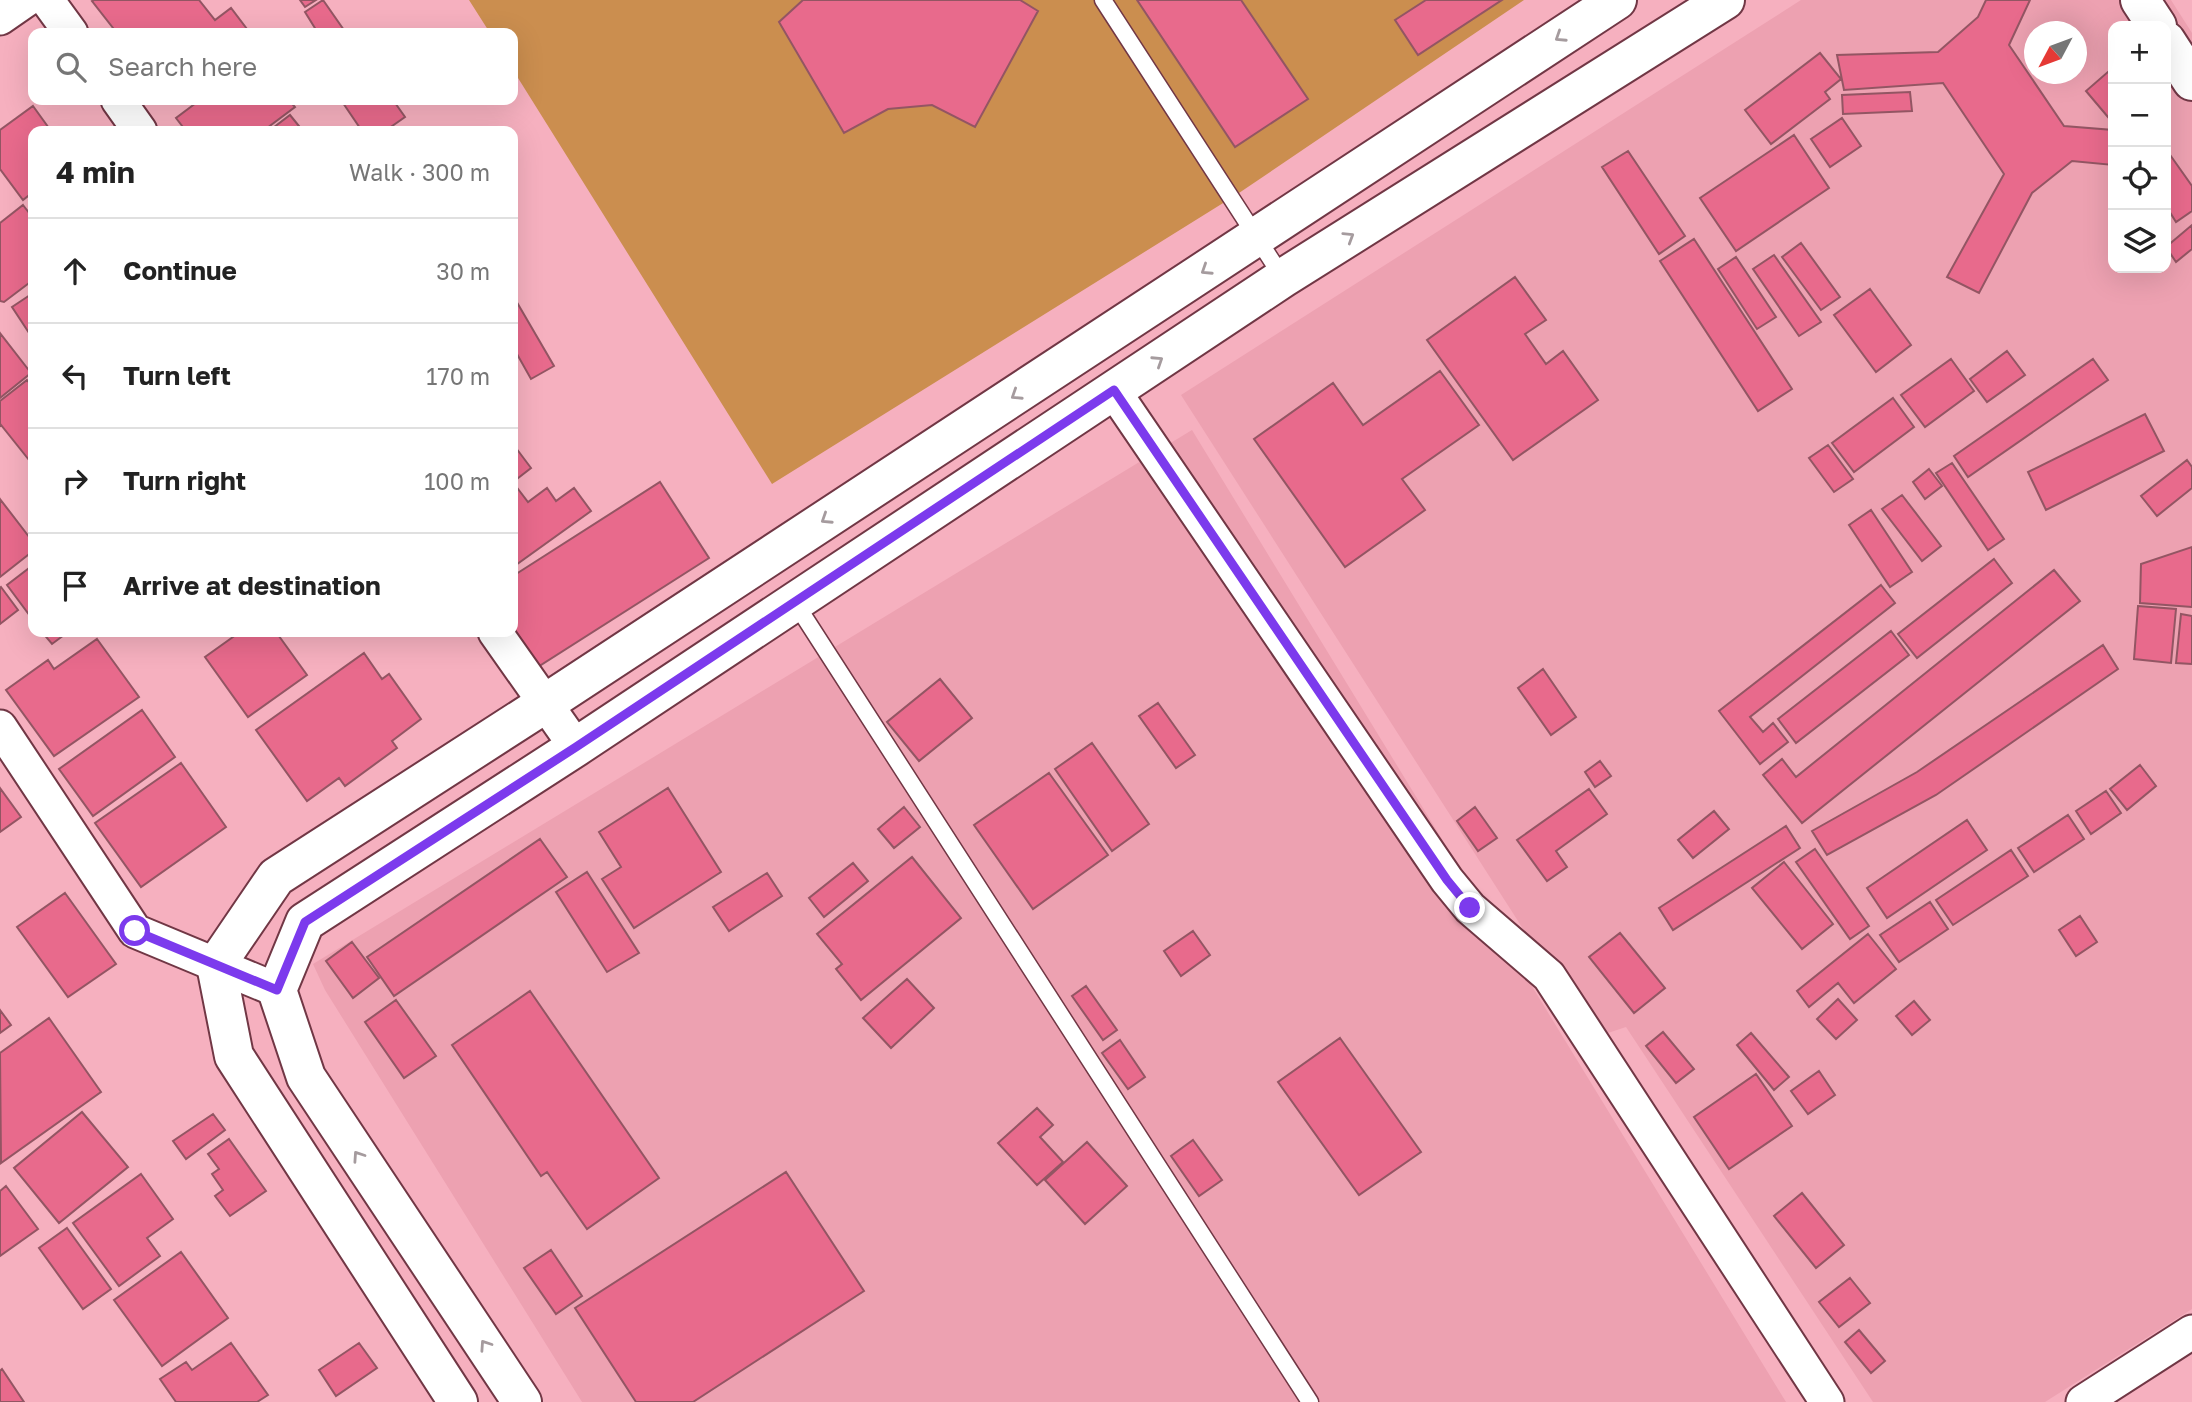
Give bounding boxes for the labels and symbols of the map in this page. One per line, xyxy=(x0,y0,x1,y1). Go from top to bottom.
north arrow xyxy=(2024,21,2087,84)
one-way arrow xyxy=(1555,29,1568,42)
one-way arrow xyxy=(1341,233,1354,246)
one-way arrow xyxy=(1201,261,1214,274)
one-way arrow xyxy=(1150,357,1163,369)
one-way arrow xyxy=(1011,386,1024,399)
one-way arrow xyxy=(820,511,833,524)
route end xyxy=(1454,892,1485,923)
route start xyxy=(119,915,150,946)
one-way arrow xyxy=(354,1151,367,1164)
one-way arrow xyxy=(480,1340,493,1353)

